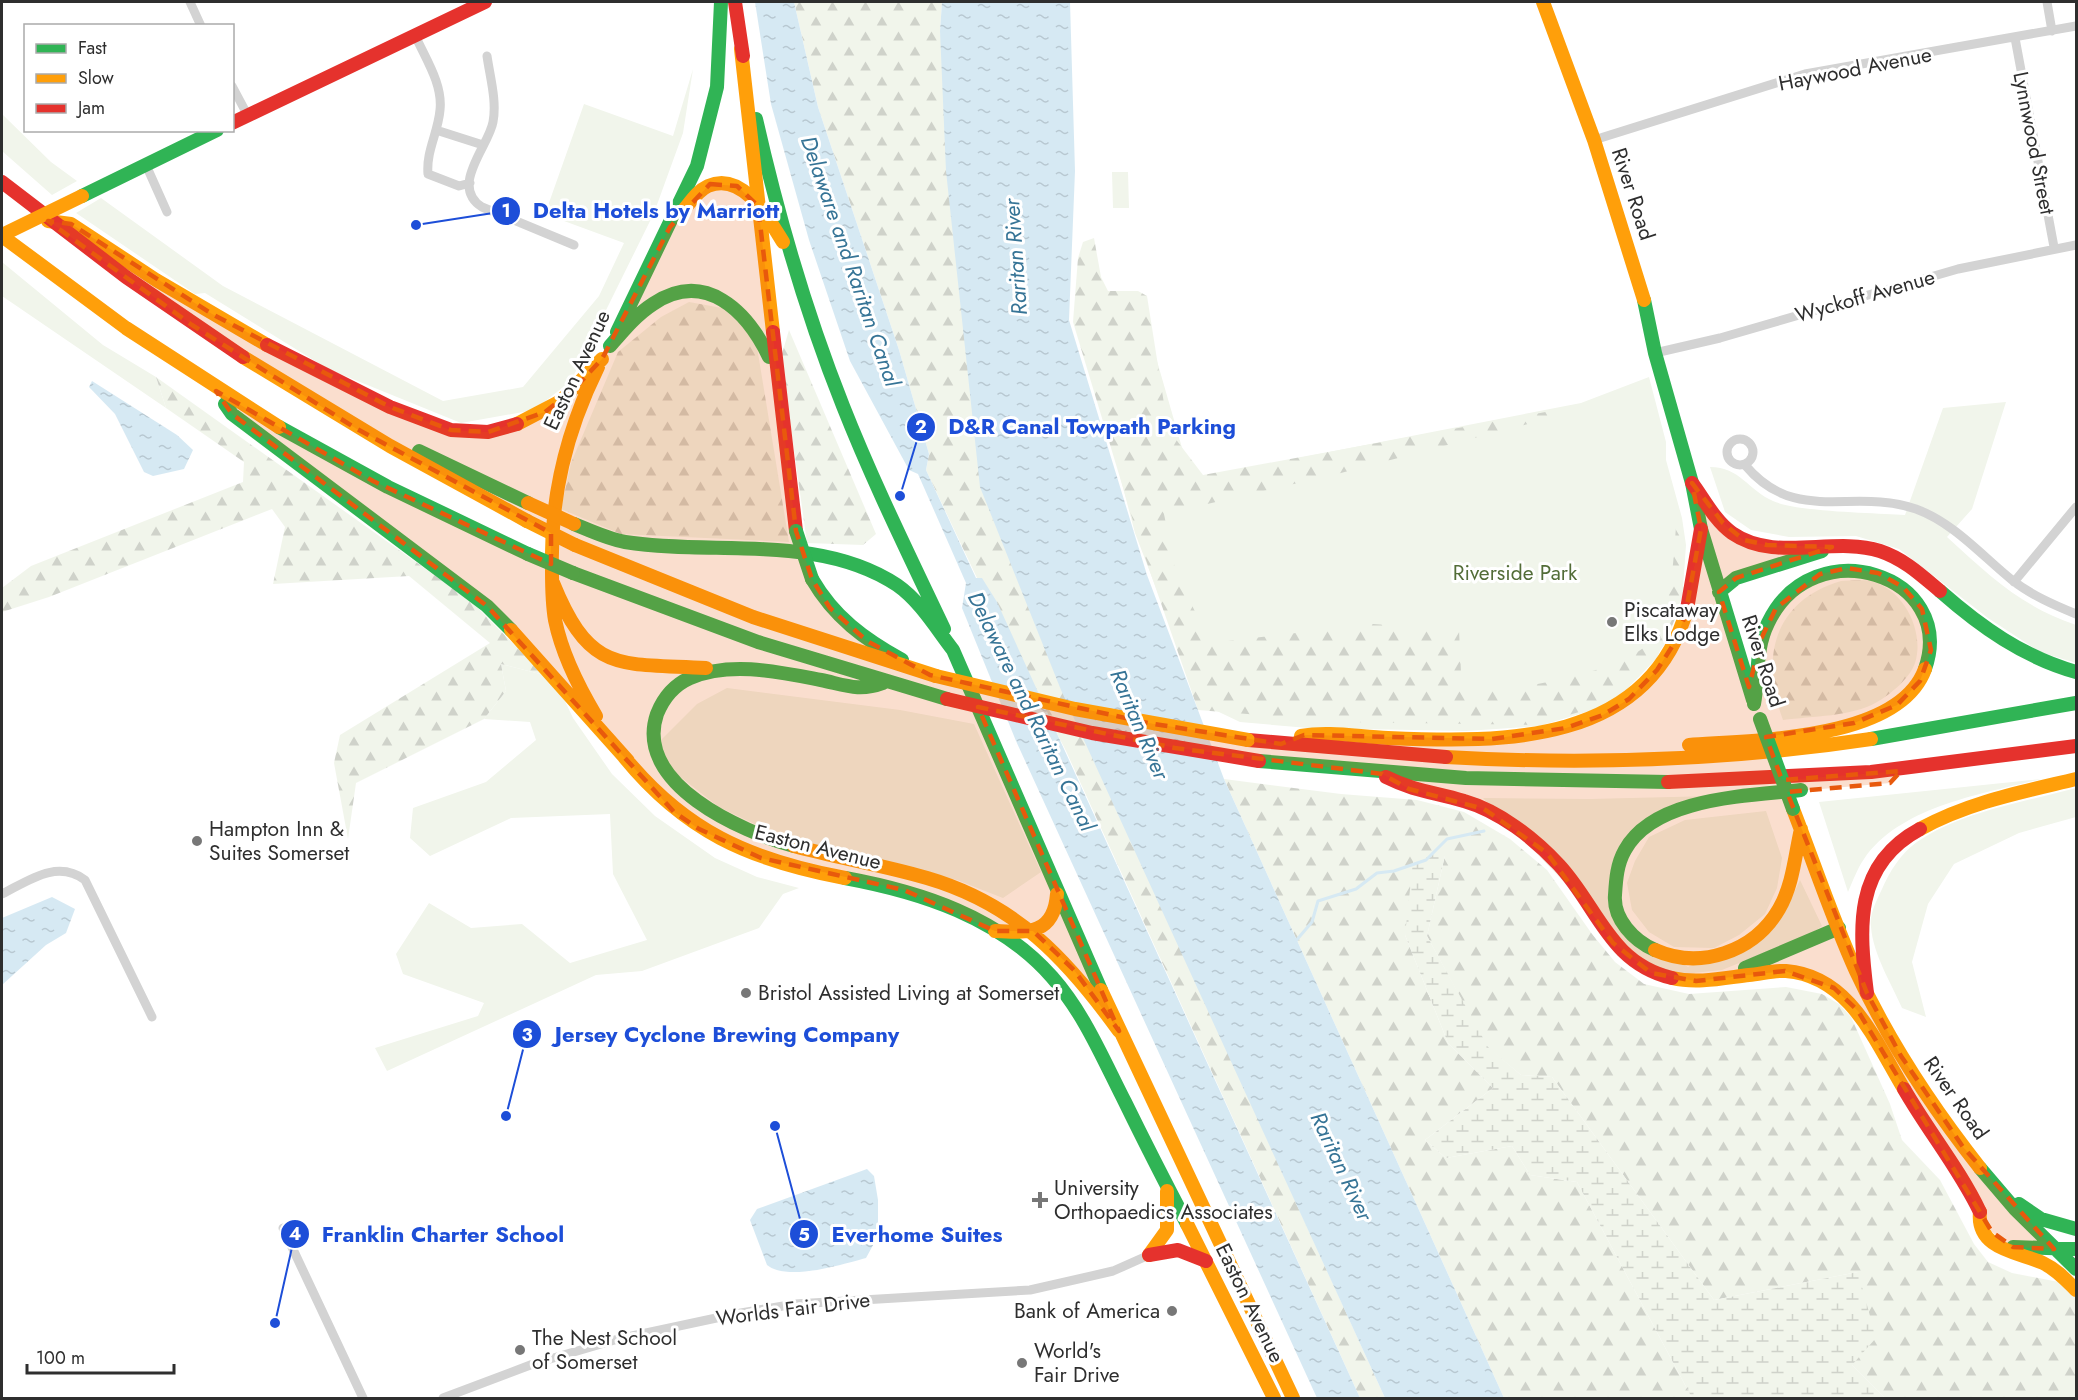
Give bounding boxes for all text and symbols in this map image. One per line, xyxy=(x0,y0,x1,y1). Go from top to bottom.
legend xyxy=(24,24,234,132)
text: Fast xyxy=(78,35,107,61)
street label: Haywood Avenue xyxy=(1776,39,1934,99)
text: Slow xyxy=(78,65,115,91)
street label: Lynnwood Street xyxy=(2005,69,2063,217)
text: Jam xyxy=(76,95,105,121)
water label: Delaware and Raritan Canal xyxy=(793,131,909,392)
street label: River Road xyxy=(1604,144,1662,244)
callout: Delta Hotels by Marriott xyxy=(491,191,791,231)
text: Delta Hotels by Marriott xyxy=(533,194,779,226)
water label: Raritan River xyxy=(995,196,1035,316)
text: 1 xyxy=(501,198,511,224)
street label: Wyckoff Avenue xyxy=(1792,262,1938,330)
street label: Easton Avenue xyxy=(536,305,618,435)
callout: D&R Canal Towpath Parking xyxy=(906,407,1248,447)
text: D&R Canal Towpath Parking xyxy=(948,410,1236,442)
text: 2 xyxy=(915,414,927,440)
park label: Riverside Park xyxy=(1453,558,1578,588)
water label: Delaware and Raritan Canal xyxy=(960,586,1105,837)
place label: Piscataway Elks Lodge xyxy=(1624,595,1720,649)
street label: River Road xyxy=(1734,611,1792,711)
marker: Piscataway Elks Lodge xyxy=(1605,615,1619,629)
water label: Raritan River xyxy=(1102,664,1178,786)
place label: Hampton Inn & Suites Somerset xyxy=(209,814,349,868)
street label: Easton Avenue xyxy=(752,817,885,877)
marker: Hampton Inn & Suites Somerset xyxy=(190,834,204,848)
place label: Bristol Assisted Living at Somerset xyxy=(758,978,1059,1008)
marker: Bristol Assisted Living at Somerset xyxy=(739,986,753,1000)
callout: Jersey Cyclone Brewing Company xyxy=(512,1014,911,1054)
text: Jersey Cyclone Brewing Company xyxy=(551,1018,900,1050)
text: 3 xyxy=(521,1022,533,1048)
street label: River Road xyxy=(1916,1050,1996,1146)
water label: Raritan River xyxy=(1303,1106,1382,1227)
place label: University Orthopaedics Associates xyxy=(1054,1173,1273,1227)
marker: University Orthopaedics Associates xyxy=(1031,1191,1049,1209)
callout: Franklin Charter School xyxy=(280,1214,576,1254)
callout: Everhome Suites xyxy=(789,1214,1014,1254)
text: Franklin Charter School xyxy=(322,1218,564,1250)
text: Everhome Suites xyxy=(831,1218,1003,1250)
text: 4 xyxy=(289,1221,301,1247)
text: 5 xyxy=(798,1222,810,1248)
street label: Easton Avenue xyxy=(1208,1238,1292,1368)
street label: Worlds Fair Drive xyxy=(714,1285,872,1333)
place label: Bank of America xyxy=(1014,1296,1160,1326)
marker: Bank of America xyxy=(1165,1304,1179,1318)
place label: The Nest School of Somerset xyxy=(532,1323,677,1377)
place label: World's Fair Drive xyxy=(1034,1336,1120,1390)
scale bar xyxy=(27,1337,174,1375)
marker: The Nest School of Somerset xyxy=(513,1343,527,1357)
text: 100 m xyxy=(36,1345,85,1371)
marker: World's Fair Drive xyxy=(1015,1356,1029,1370)

